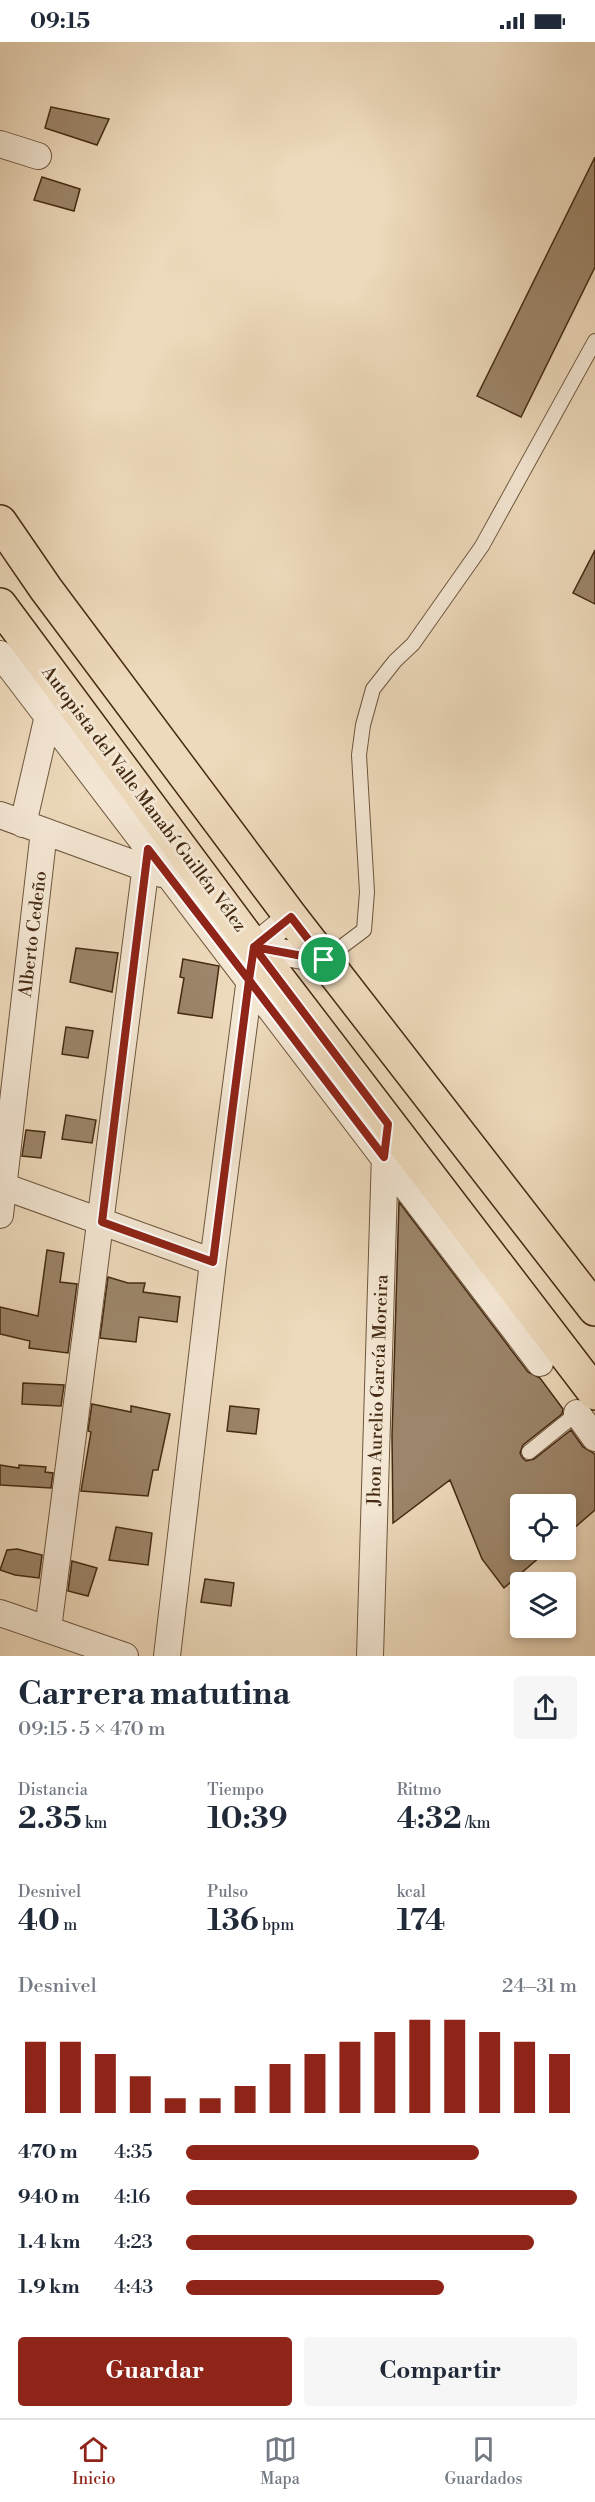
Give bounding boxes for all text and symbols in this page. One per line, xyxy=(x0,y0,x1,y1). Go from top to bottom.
text: 09:15 xyxy=(30,8,90,35)
street label: Autopista del Valle Manabí Guillén Vélez xyxy=(36,661,252,936)
street label: Alberto Cedeño xyxy=(14,870,52,999)
pin xyxy=(298,934,349,985)
icon: arrive xyxy=(307,943,340,976)
street label: Jhon Aurelio García Moreira xyxy=(362,1273,394,1507)
map controls xyxy=(510,1494,576,1638)
button: locate xyxy=(510,1494,576,1560)
button: layers xyxy=(510,1572,576,1638)
text: Carrera matutina xyxy=(18,1674,290,1715)
button: share xyxy=(514,1676,577,1739)
text: 09:15 · 5 × 470 m xyxy=(18,1717,166,1742)
text: Distancia xyxy=(18,1780,88,1800)
text: Tiempo xyxy=(207,1780,264,1800)
text: Ritmo xyxy=(397,1780,441,1800)
text: 2.35 xyxy=(18,1800,82,1838)
text: 10:39 xyxy=(207,1800,288,1838)
text: 4:32 xyxy=(397,1800,462,1838)
text: km xyxy=(82,1813,107,1833)
text: /km xyxy=(462,1813,491,1833)
text: Desnivel xyxy=(18,1882,81,1902)
text: Pulso xyxy=(207,1882,248,1902)
text: kcal xyxy=(397,1882,426,1902)
text: 40 xyxy=(18,1902,60,1940)
text: 136 xyxy=(207,1902,259,1940)
text: 174 xyxy=(397,1902,445,1940)
text: m xyxy=(60,1915,77,1935)
text: bpm xyxy=(259,1915,294,1935)
text: Desnivel xyxy=(18,1974,97,1999)
text: 24–31 m xyxy=(502,1974,577,1999)
text: 470 m xyxy=(18,2140,78,2165)
text: 4:35 xyxy=(114,2140,152,2165)
text: 940 m xyxy=(18,2185,80,2210)
text: 4:16 xyxy=(114,2185,150,2210)
text: 1.4 km xyxy=(18,2230,80,2255)
text: 4:23 xyxy=(114,2230,153,2255)
text: 1.9 km xyxy=(18,2275,80,2300)
text: 4:43 xyxy=(114,2275,153,2300)
button: Guardar xyxy=(18,2337,292,2406)
button: Compartir xyxy=(304,2337,577,2406)
tab: Inicio xyxy=(72,2433,116,2489)
tab: Mapa xyxy=(260,2433,300,2489)
tab: Guardados xyxy=(445,2433,523,2489)

